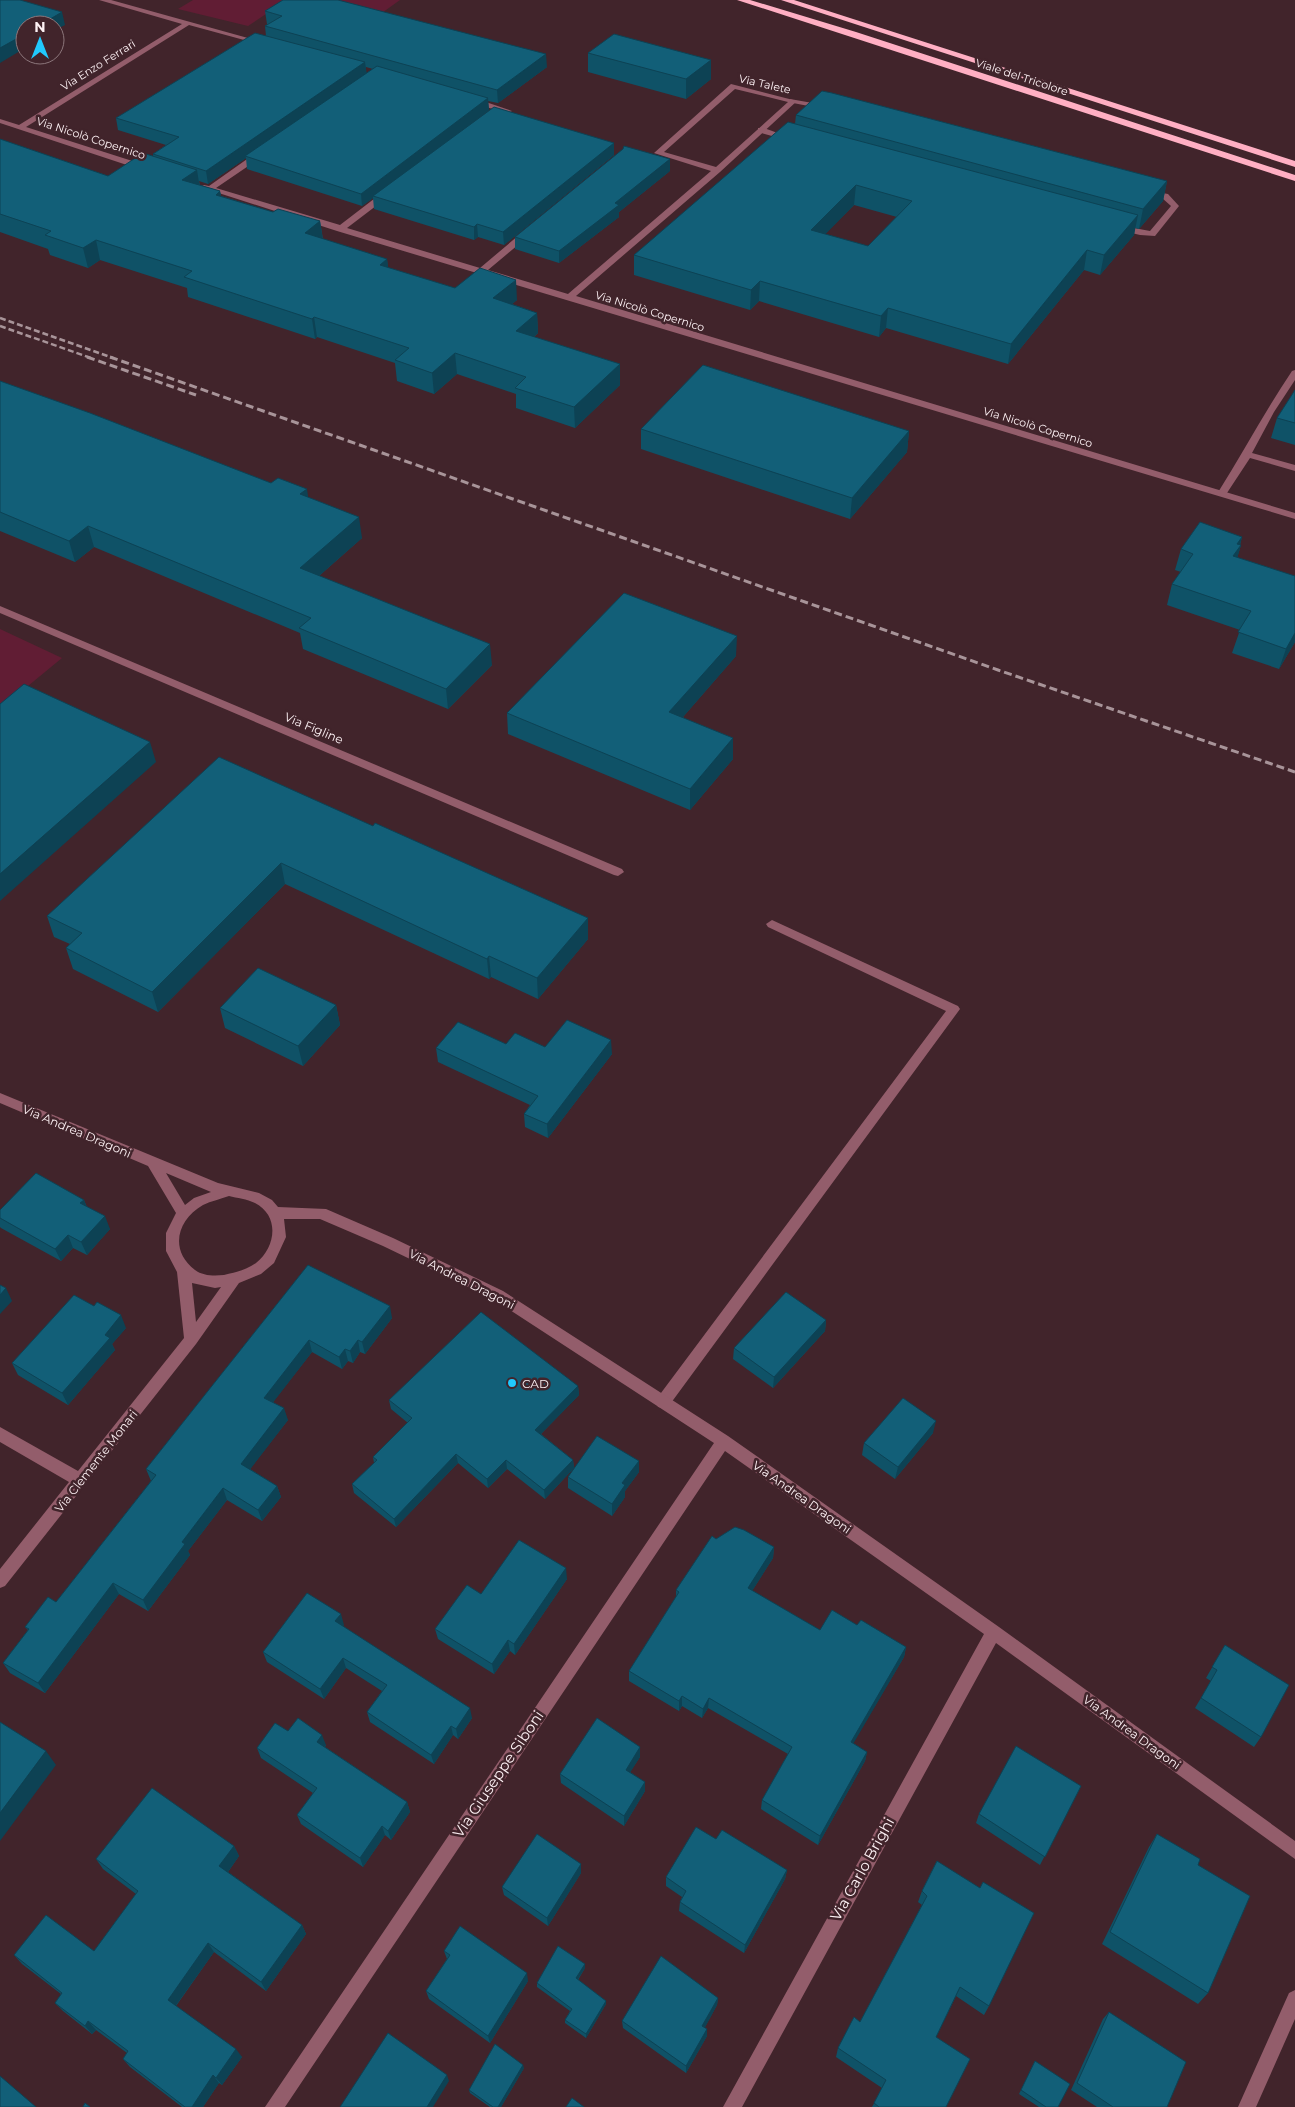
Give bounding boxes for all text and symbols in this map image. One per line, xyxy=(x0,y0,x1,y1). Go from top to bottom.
north arrow xyxy=(15,15,65,65)
text: N xyxy=(34,18,46,36)
street label: Via Enzo Ferrari xyxy=(58,36,138,94)
street label: Viale del Tricolore xyxy=(974,55,1070,99)
street label: Via Talete xyxy=(738,71,793,97)
street label: Via Nicolò Copernico xyxy=(35,114,147,162)
street label: Via Nicolò Copernico xyxy=(594,288,707,334)
street label: Via Nicolò Copernico xyxy=(982,404,1095,450)
street label: Via Figline xyxy=(282,709,346,747)
street label: Via Andrea Dragoni xyxy=(20,1101,134,1161)
street label: Via Andrea Dragoni xyxy=(407,1246,517,1312)
place label: CAD xyxy=(522,1376,549,1391)
marker: CAD xyxy=(506,1377,518,1389)
street label: Via Clemente Monari xyxy=(51,1407,141,1515)
street label: Via Andrea Dragoni xyxy=(750,1457,854,1537)
street label: Via Andrea Dragoni xyxy=(1080,1692,1184,1772)
street label: Via Giuseppe Siboni xyxy=(448,1707,548,1841)
street label: Via Carlo Brighi xyxy=(826,1814,898,1924)

